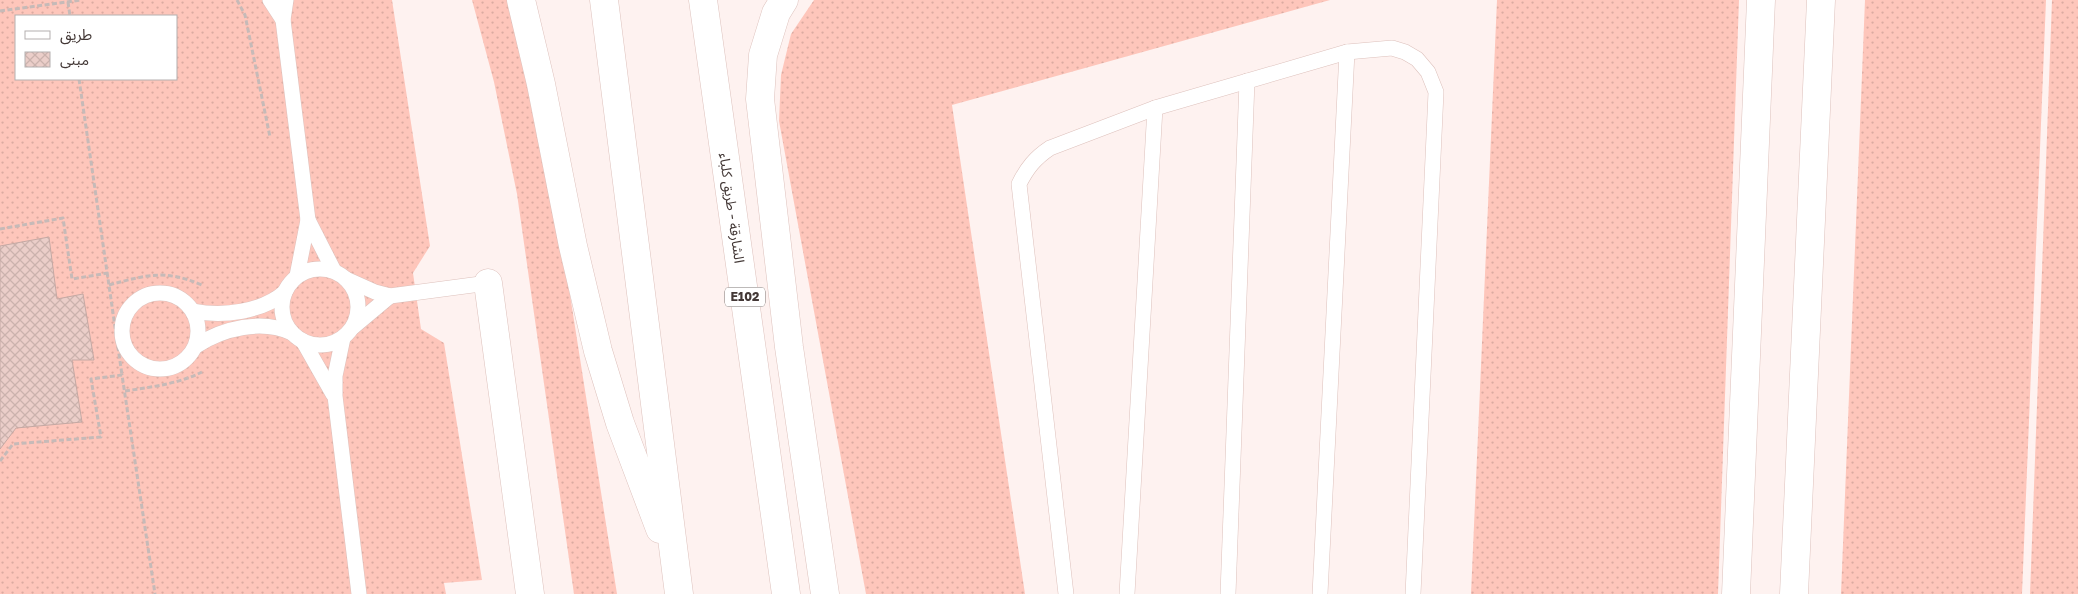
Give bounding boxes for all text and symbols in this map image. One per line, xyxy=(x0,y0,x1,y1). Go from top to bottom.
legend xyxy=(15,15,178,80)
text: طريق xyxy=(60,25,92,45)
text: مبنى xyxy=(60,50,89,69)
street label: الشارقة - طريق كلباء xyxy=(714,152,749,264)
road number: E102 xyxy=(725,288,765,306)

